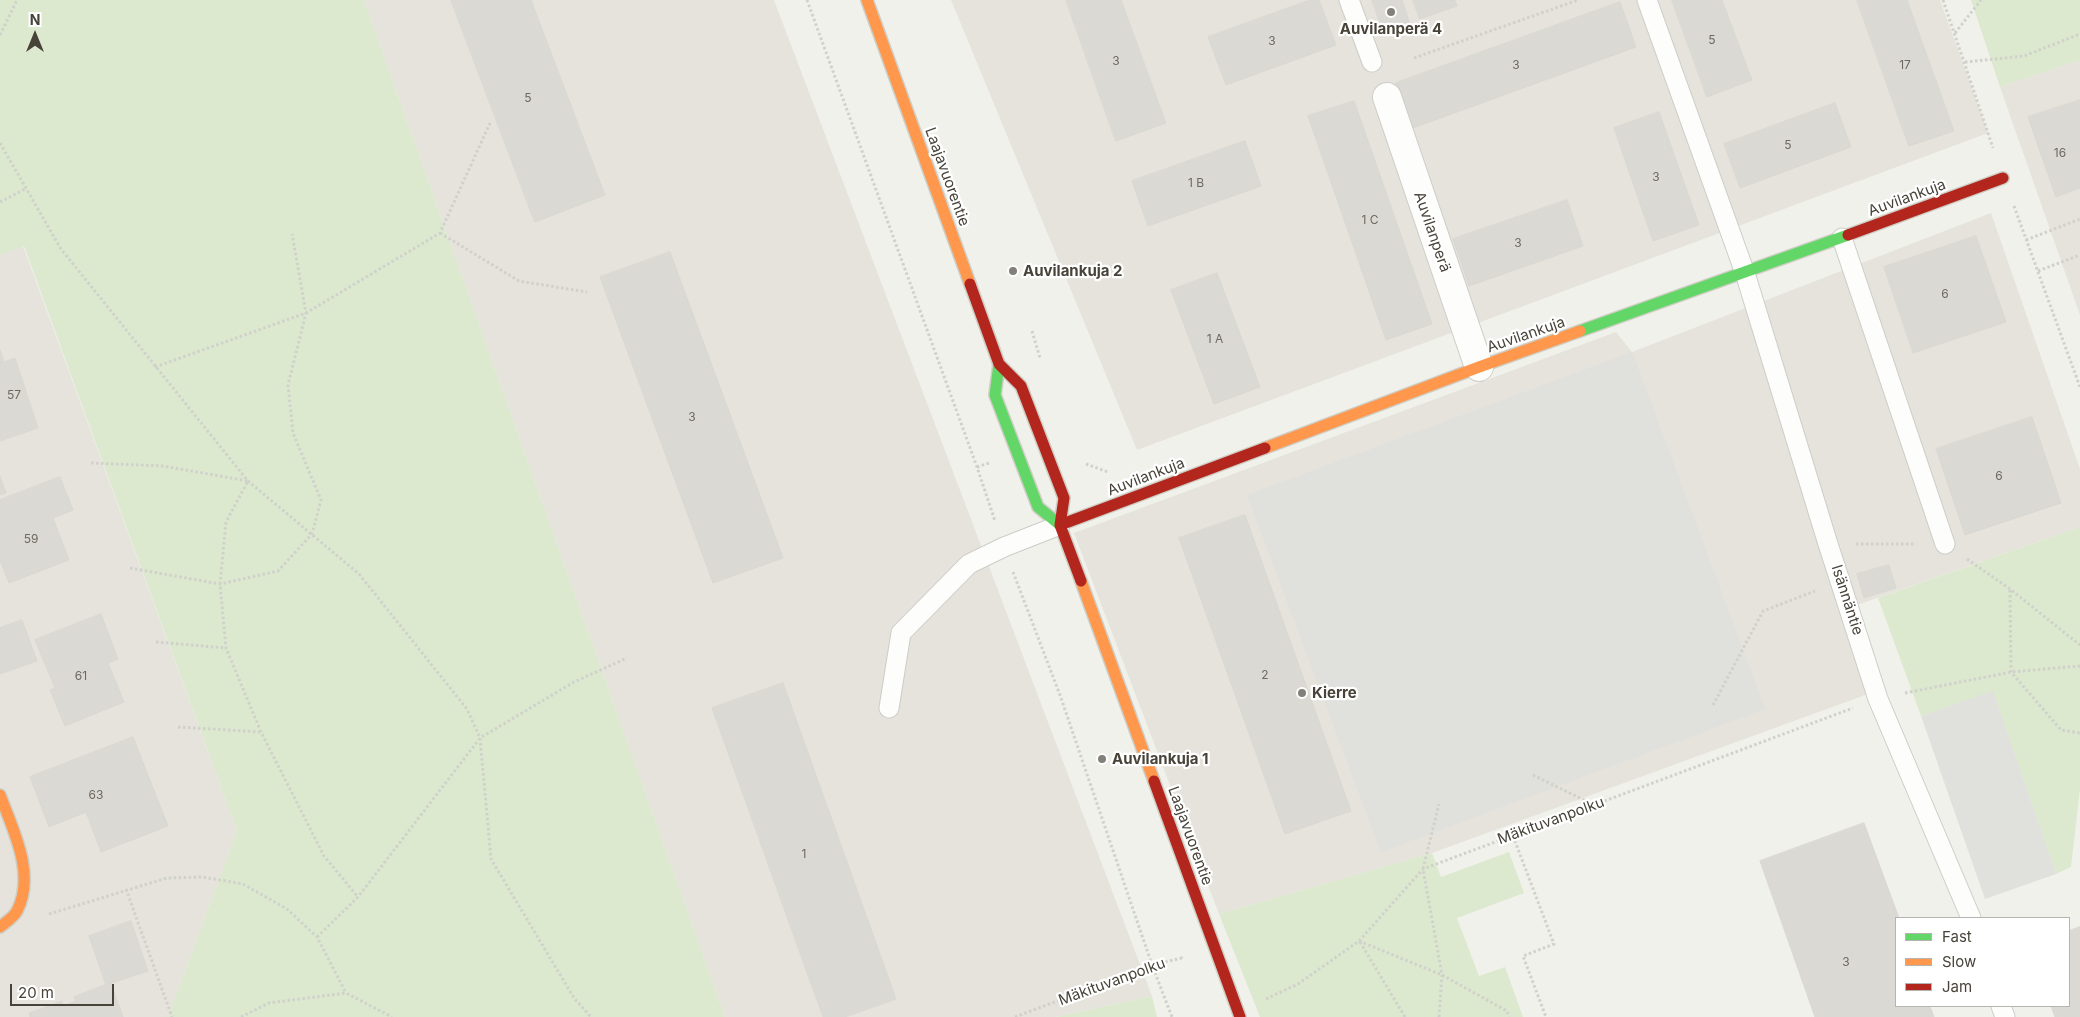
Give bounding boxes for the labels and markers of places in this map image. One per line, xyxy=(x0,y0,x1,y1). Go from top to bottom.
marker: Auvilanperä 4 xyxy=(1385,6,1397,18)
place label: Auvilanperä 4 xyxy=(1340,20,1442,38)
place label: Auvilankuja 2 xyxy=(1023,262,1123,280)
marker: Auvilankuja 2 xyxy=(1007,265,1019,277)
place label: Kierre xyxy=(1312,684,1357,702)
marker: Kierre xyxy=(1296,687,1308,699)
place label: Auvilankuja 1 xyxy=(1112,750,1209,768)
marker: Auvilankuja 1 xyxy=(1096,753,1108,765)

